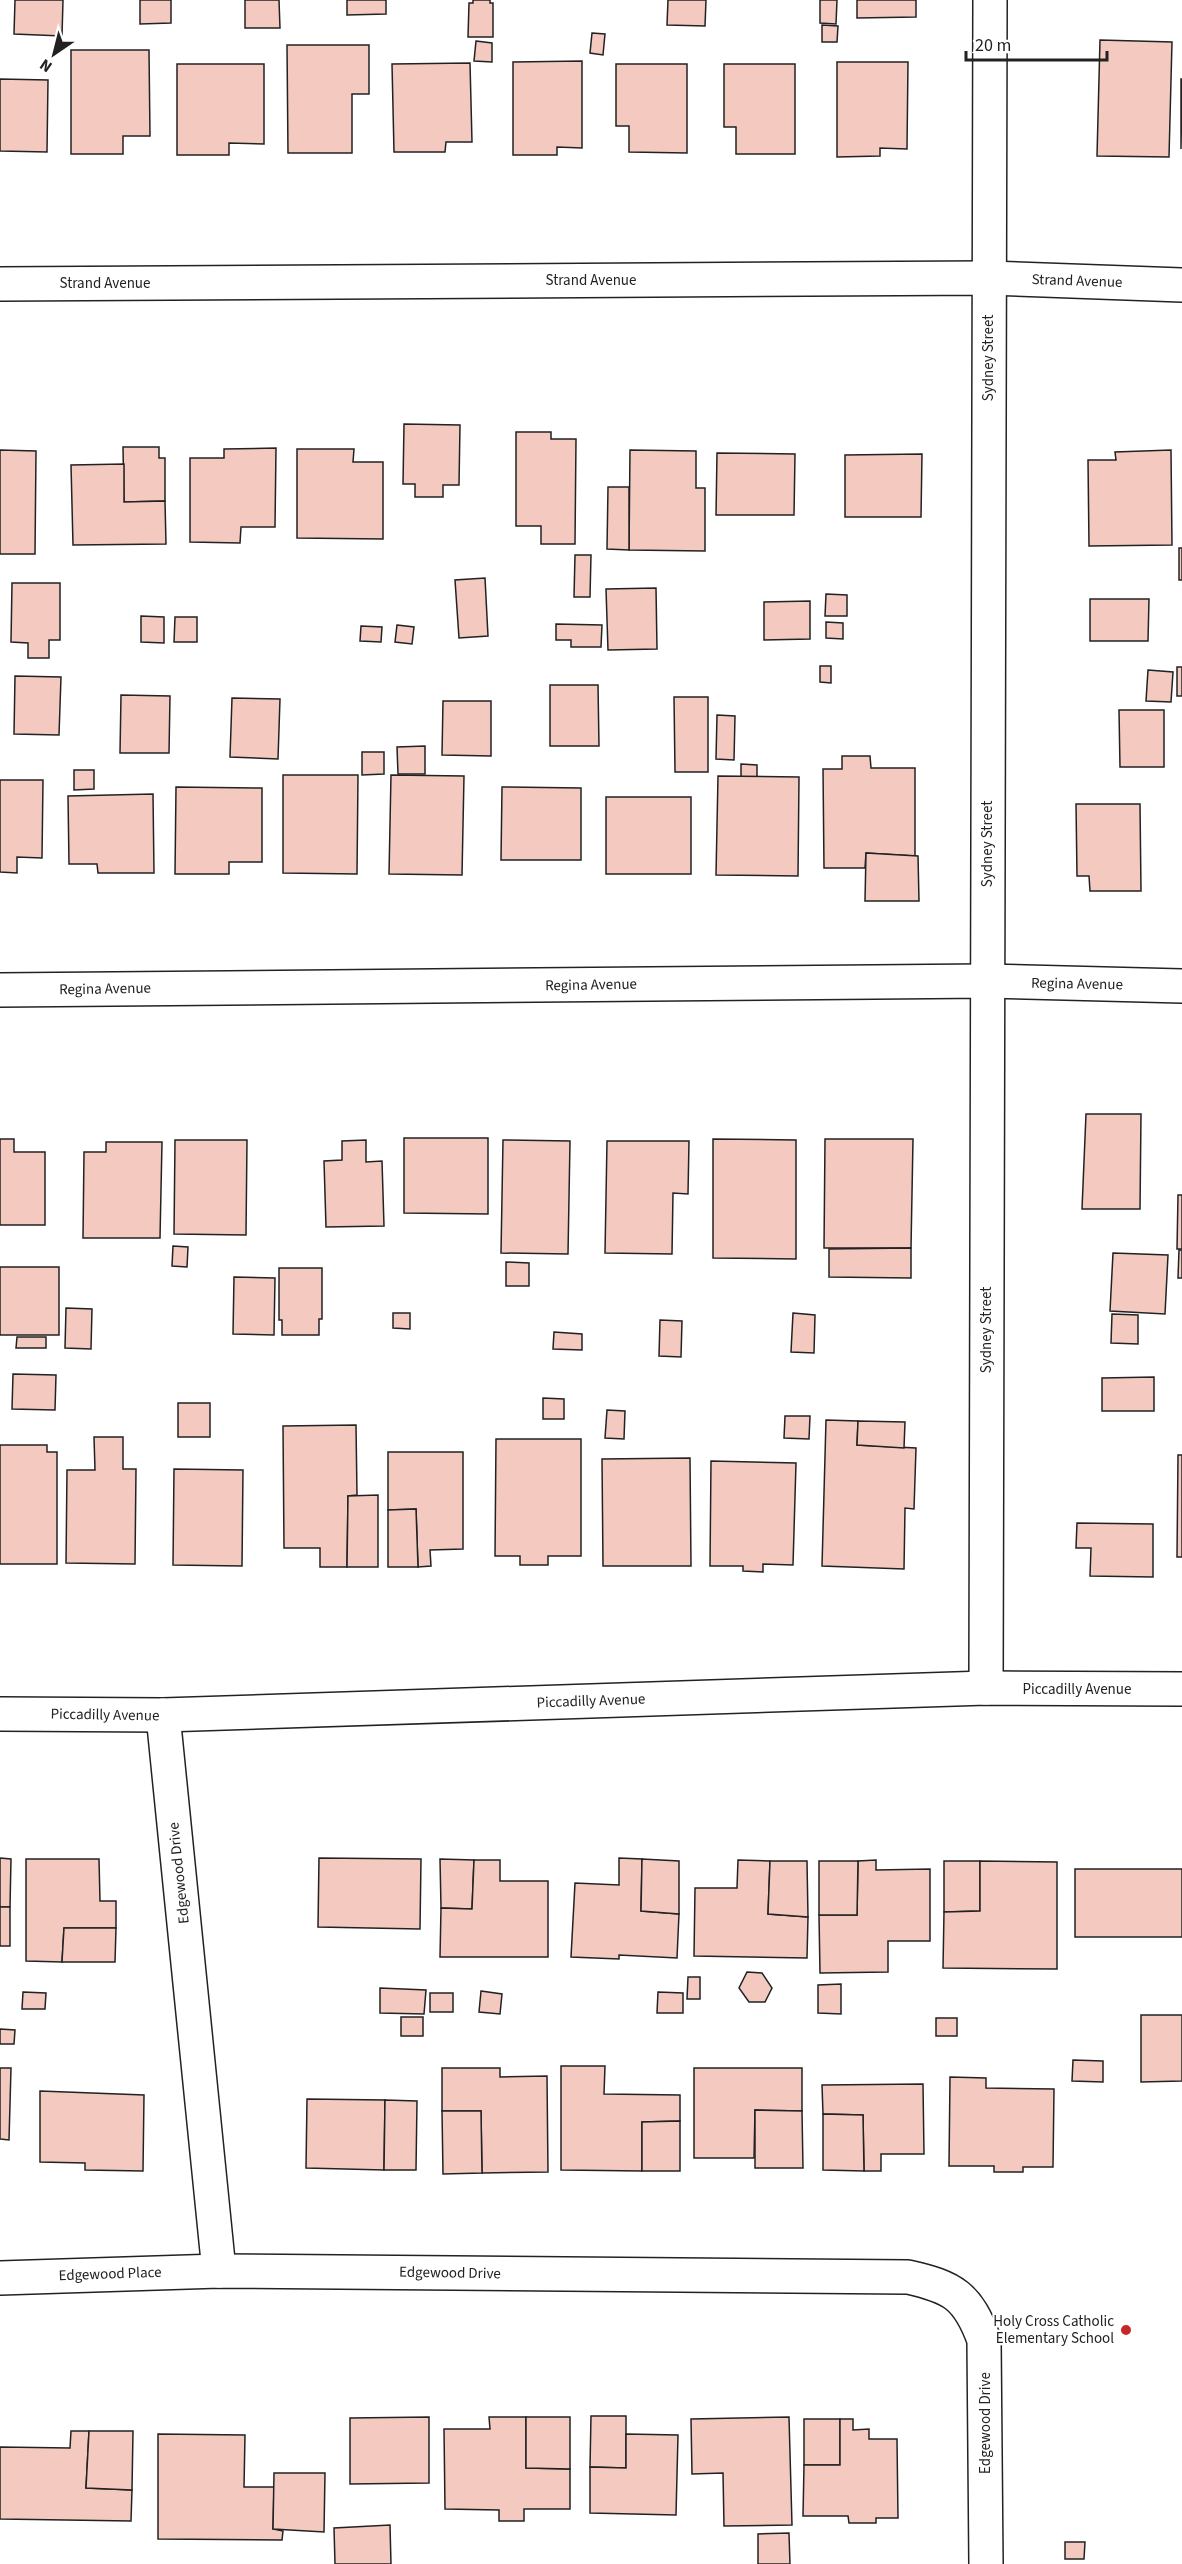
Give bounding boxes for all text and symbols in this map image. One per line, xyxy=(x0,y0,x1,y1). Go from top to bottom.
north arrow xyxy=(24,24,84,84)
scale bar xyxy=(966,24,1107,62)
text: 20 m xyxy=(975,33,1011,58)
text: N xyxy=(35,53,57,78)
street label: Strand Avenue xyxy=(1031,269,1123,293)
street label: Strand Avenue xyxy=(546,270,636,291)
street label: Strand Avenue xyxy=(60,273,150,294)
street label: Sydney Street xyxy=(978,315,999,401)
street label: Sydney Street xyxy=(977,801,998,887)
street label: Regina Avenue xyxy=(1031,973,1123,995)
street label: Regina Avenue xyxy=(545,974,637,996)
street label: Regina Avenue xyxy=(59,978,151,1000)
street label: Sydney Street xyxy=(976,1287,997,1373)
street label: Piccadilly Avenue xyxy=(1023,1679,1131,1700)
street label: Piccadilly Avenue xyxy=(536,1689,646,1713)
street label: Piccadilly Avenue xyxy=(50,1704,160,1726)
street label: Edgewood Drive xyxy=(163,1821,195,1925)
street label: Edgewood Place xyxy=(58,2262,162,2286)
street label: Edgewood Drive xyxy=(399,2262,501,2284)
place label: Holy Cross Catholic Elementary School xyxy=(993,2311,1114,2349)
marker: Holy Cross Catholic Elementary School xyxy=(1119,2323,1133,2337)
street label: Edgewood Drive xyxy=(975,2372,996,2474)

